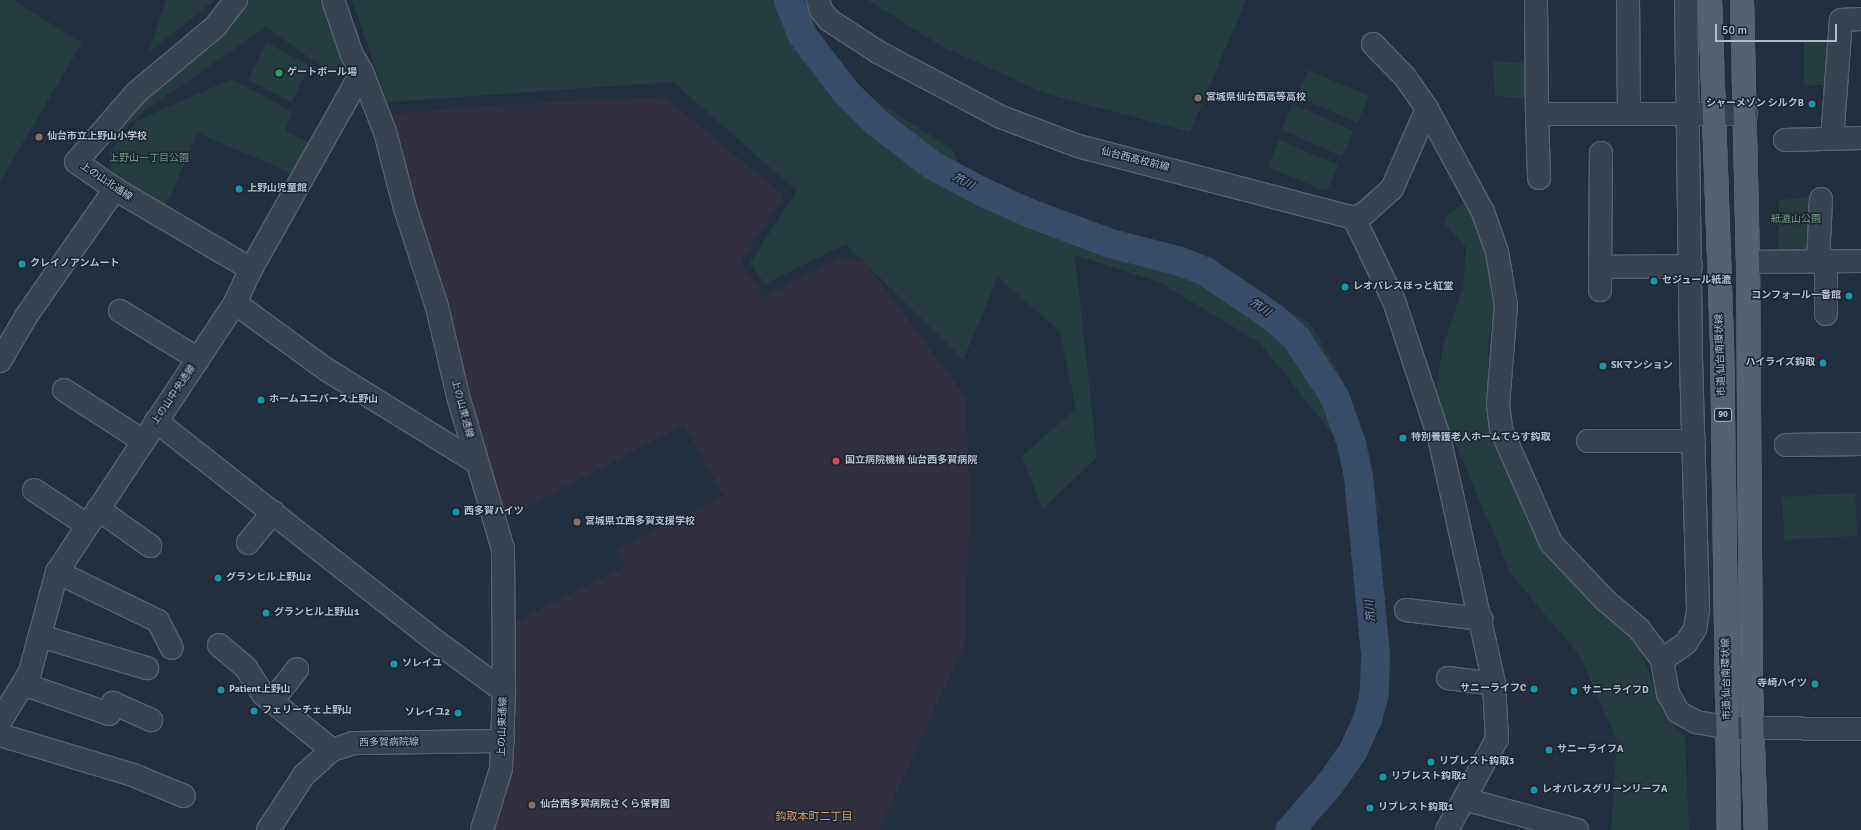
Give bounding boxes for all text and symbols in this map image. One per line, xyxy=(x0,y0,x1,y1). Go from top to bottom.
scale bar xyxy=(1717,16,1839,42)
text: 50 m xyxy=(1722,23,1747,38)
place label: ゲートボール場 xyxy=(287,67,357,79)
marker: ゲートボール場 xyxy=(274,68,284,78)
place label: 宮城県仙台西高等高校 xyxy=(1206,92,1306,104)
marker: 宮城県仙台西高等高校 xyxy=(1193,93,1203,103)
place label: シャーメゾン シルクB xyxy=(1706,98,1804,110)
marker: シャーメゾン シルクB xyxy=(1807,99,1817,109)
place label: 仙台市立上野山小学校 xyxy=(47,131,147,143)
marker: 仙台市立上野山小学校 xyxy=(34,132,44,142)
street label: 仙台西高校前線 xyxy=(1100,146,1170,174)
park label: 上野山一丁目公園 xyxy=(109,153,189,165)
street label: 上の山北通線 xyxy=(78,160,134,204)
water label: 笊川 xyxy=(950,171,976,193)
place label: 上野山児童館 xyxy=(247,183,307,195)
marker: 上野山児童館 xyxy=(234,184,244,194)
park label: 紙漉山公園 xyxy=(1771,214,1821,226)
place label: クレイノアンムート xyxy=(30,258,120,270)
marker: クレイノアンムート xyxy=(17,259,27,269)
place label: セジュール紙漉 xyxy=(1662,275,1732,287)
marker: セジュール紙漉 xyxy=(1649,276,1659,286)
place label: レオパレスほっと紅堂 xyxy=(1353,281,1453,293)
marker: レオパレスほっと紅堂 xyxy=(1340,282,1350,292)
place label: コンフォール一番館 xyxy=(1751,290,1841,302)
marker: コンフォール一番館 xyxy=(1844,291,1854,301)
water label: 笊川 xyxy=(1247,296,1273,320)
street label: 市道 仙台南環状線 xyxy=(1714,314,1728,396)
place label: ハイライズ鈎取 xyxy=(1745,357,1815,369)
marker: ハイライズ鈎取 xyxy=(1818,358,1828,368)
place label: SKマンション xyxy=(1611,360,1673,372)
marker: SKマンション xyxy=(1598,361,1608,371)
street label: 上の山中央通線 xyxy=(149,363,199,427)
street label: 上の山東通線 xyxy=(448,378,476,440)
place label: ホームユニバース上野山 xyxy=(269,394,379,406)
marker: ホームユニバース上野山 xyxy=(256,395,266,405)
road number: 90 xyxy=(1714,408,1732,422)
place label: 特別養護老人ホームてらす鈎取 xyxy=(1411,432,1551,444)
marker: 特別養護老人ホームてらす鈎取 xyxy=(1398,433,1408,443)
marker: 国立病院機構 仙台西多賀病院 xyxy=(830,455,842,467)
place label: 国立病院機構 仙台西多賀病院 xyxy=(845,455,977,467)
place label: 西多賀ハイツ xyxy=(464,506,524,518)
marker: 西多賀ハイツ xyxy=(451,507,461,517)
place label: 宮城県立西多賀支援学校 xyxy=(585,516,695,528)
marker: 宮城県立西多賀支援学校 xyxy=(572,517,582,527)
place label: グランヒル上野山2 xyxy=(226,572,311,584)
marker: グランヒル上野山2 xyxy=(213,573,223,583)
water label: 笊川 xyxy=(1363,599,1379,623)
place label: グランヒル上野山1 xyxy=(274,607,359,619)
marker: グランヒル上野山1 xyxy=(261,608,271,618)
street label: 市道 仙台南環状線 xyxy=(1720,638,1734,720)
place label: ソレイユ xyxy=(402,658,442,670)
marker: ソレイユ xyxy=(389,659,399,669)
place label: 寺崎ハイツ xyxy=(1757,678,1807,690)
marker: 寺崎ハイツ xyxy=(1810,679,1820,689)
place label: サニーライフC xyxy=(1460,683,1526,695)
place label: Patient上野山 xyxy=(229,684,291,696)
marker: サニーライフC xyxy=(1529,684,1539,694)
marker: Patient上野山 xyxy=(216,685,226,695)
place label: サニーライフD xyxy=(1582,685,1649,697)
marker: サニーライフD xyxy=(1569,686,1579,696)
street label: 上の山東通線 xyxy=(496,697,510,757)
place label: フェリーチェ上野山 xyxy=(262,705,352,717)
marker: フェリーチェ上野山 xyxy=(249,706,259,716)
place label: ソレイユ2 xyxy=(405,707,450,719)
marker: ソレイユ2 xyxy=(453,708,463,718)
street label: 西多賀病院線 xyxy=(359,736,419,750)
place label: サニーライフA xyxy=(1557,744,1623,756)
marker: サニーライフA xyxy=(1544,745,1554,755)
place label: リブレスト鈎取3 xyxy=(1439,756,1514,768)
marker: リブレスト鈎取3 xyxy=(1426,757,1436,767)
place label: リブレスト鈎取2 xyxy=(1391,771,1466,783)
marker: リブレスト鈎取2 xyxy=(1378,772,1388,782)
place label: レオパレスグリーンリーフA xyxy=(1542,784,1668,796)
marker: レオパレスグリーンリーフA xyxy=(1529,785,1539,795)
place label: 仙台西多賀病院さくら保育園 xyxy=(540,799,670,811)
marker: 仙台西多賀病院さくら保育園 xyxy=(527,800,537,810)
place label: リブレスト鈎取1 xyxy=(1378,802,1453,814)
marker: リブレスト鈎取1 xyxy=(1365,803,1375,813)
district label: 鈎取本町二丁目 xyxy=(776,810,852,824)

